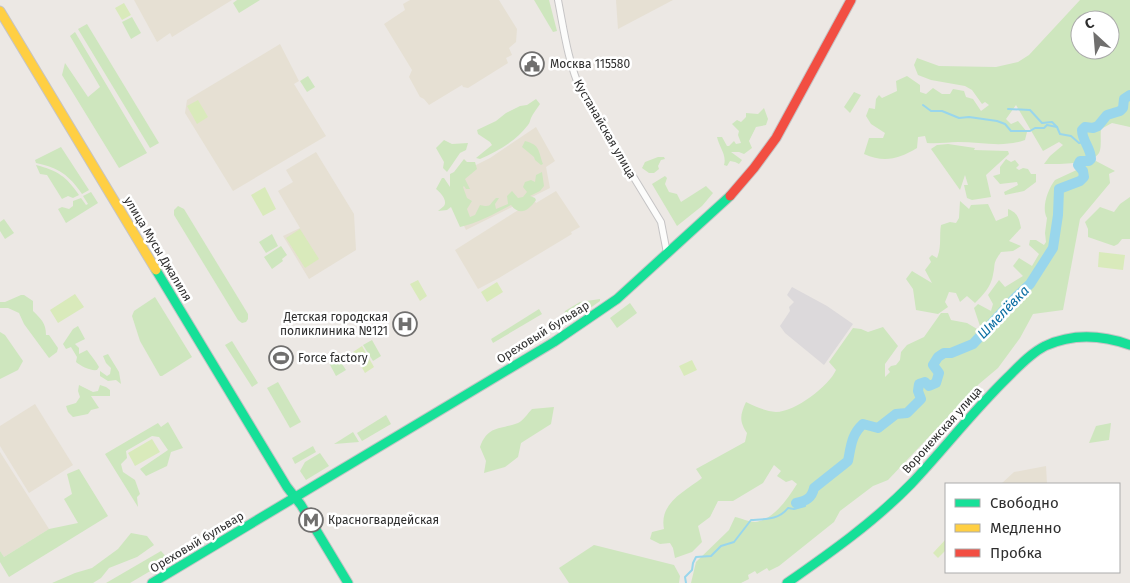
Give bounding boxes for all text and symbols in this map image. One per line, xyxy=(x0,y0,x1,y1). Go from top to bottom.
north arrow xyxy=(1070,10,1120,60)
text: С xyxy=(1082,14,1097,33)
public building icon: Москва 115580 xyxy=(519,51,545,77)
place label: Москва 115580 xyxy=(550,57,630,71)
street label: Кустанайская улица xyxy=(571,77,639,181)
street label: улица Мусы Джалиля xyxy=(121,194,195,304)
water label: Шмелёвка xyxy=(974,282,1033,342)
street label: Ореховый бульвар xyxy=(494,298,592,366)
place label: Детская городская поликлиника №121 xyxy=(280,310,388,338)
hospital icon: Детская городская поликлиника №121 xyxy=(392,311,418,337)
sports icon: Force factory xyxy=(268,345,294,371)
place label: Force factory xyxy=(298,351,368,365)
street label: Воронежская улица xyxy=(899,384,985,476)
legend xyxy=(945,483,1120,573)
text: Свободно xyxy=(990,494,1059,512)
metro station icon: Красногвардейская xyxy=(298,507,324,533)
street label: Ореховый бульвар xyxy=(148,509,246,575)
place label: Красногвардейская xyxy=(328,513,439,527)
text: Медленно xyxy=(990,519,1062,537)
text: Пробка xyxy=(990,544,1042,562)

